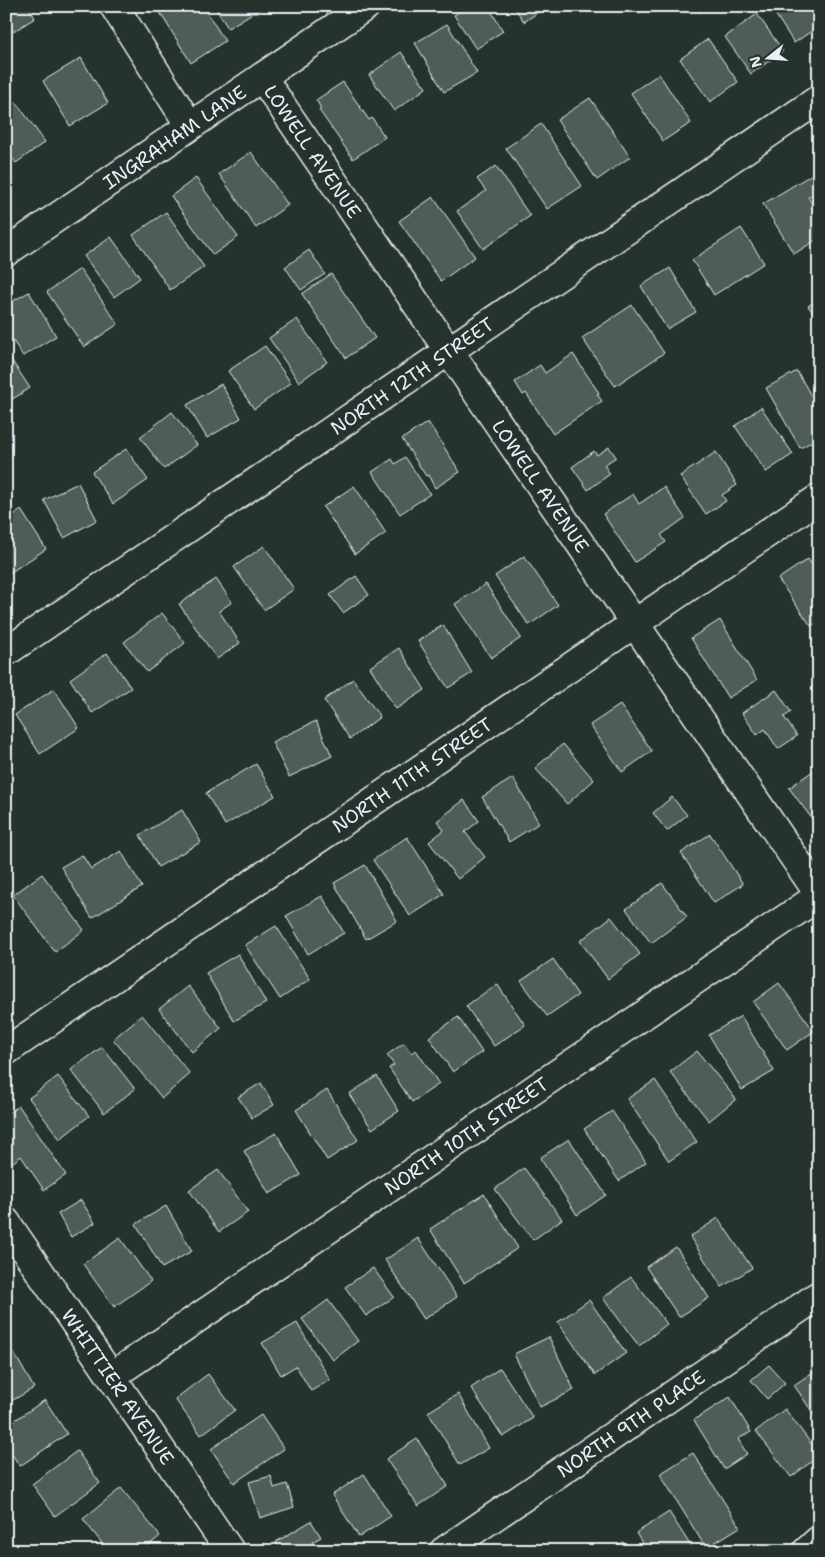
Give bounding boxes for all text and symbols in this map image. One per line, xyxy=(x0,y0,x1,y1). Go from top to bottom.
north arrow xyxy=(742,32,792,82)
text: N xyxy=(745,54,766,70)
street label: INGRAHAM LANE xyxy=(98,80,251,195)
street label: LOWELL AVENUE xyxy=(258,80,367,223)
street label: NORTH 12TH STREET xyxy=(326,312,499,441)
street label: LOWELL AVENUE xyxy=(486,415,595,558)
street label: NORTH 11TH STREET xyxy=(327,712,497,839)
street label: NORTH 10TH STREET xyxy=(379,1071,554,1201)
street label: WHITTIER AVENUE xyxy=(56,1304,180,1470)
street label: NORTH 9TH PLACE xyxy=(552,1365,710,1483)

